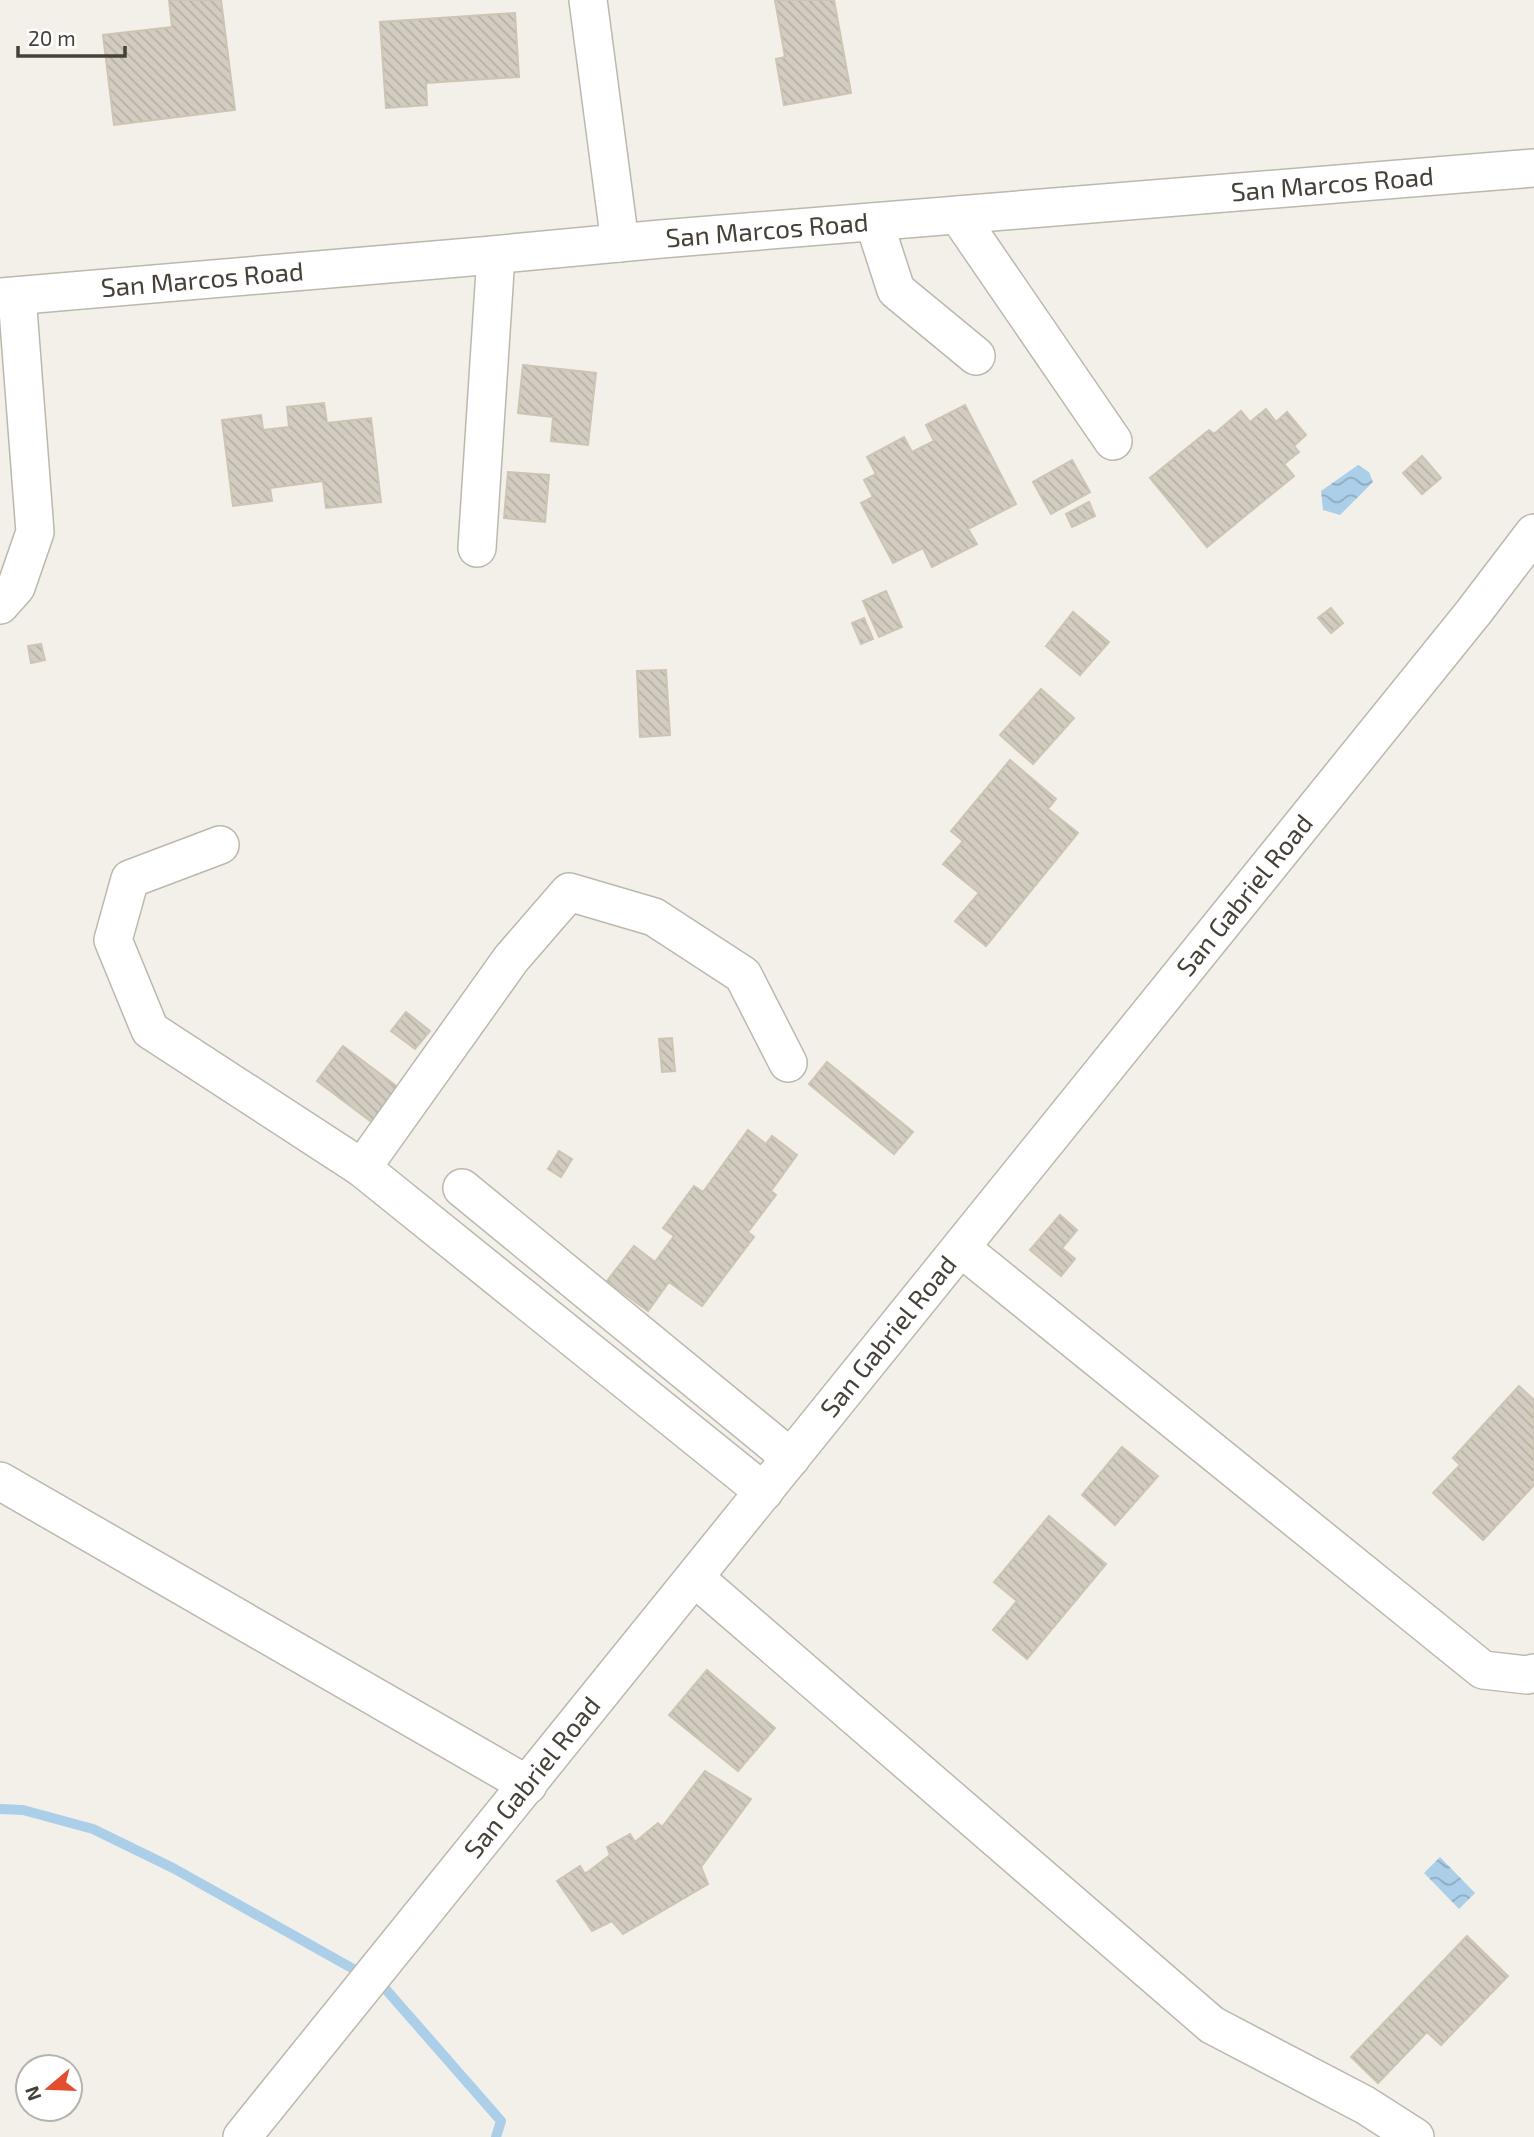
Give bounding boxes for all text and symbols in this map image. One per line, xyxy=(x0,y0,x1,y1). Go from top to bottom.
scale bar xyxy=(18,14,124,58)
text: 20 m xyxy=(28,25,76,50)
street label: San Marcos Road xyxy=(1230,159,1435,207)
street label: San Marcos Road xyxy=(664,205,870,253)
street label: San Marcos Road xyxy=(100,254,305,302)
street label: San Gabriel Road xyxy=(1169,807,1318,982)
street label: San Gabriel Road xyxy=(813,1248,962,1423)
street label: San Gabriel Road xyxy=(457,1690,606,1864)
north arrow xyxy=(14,2053,84,2123)
text: N xyxy=(19,2083,46,2104)

